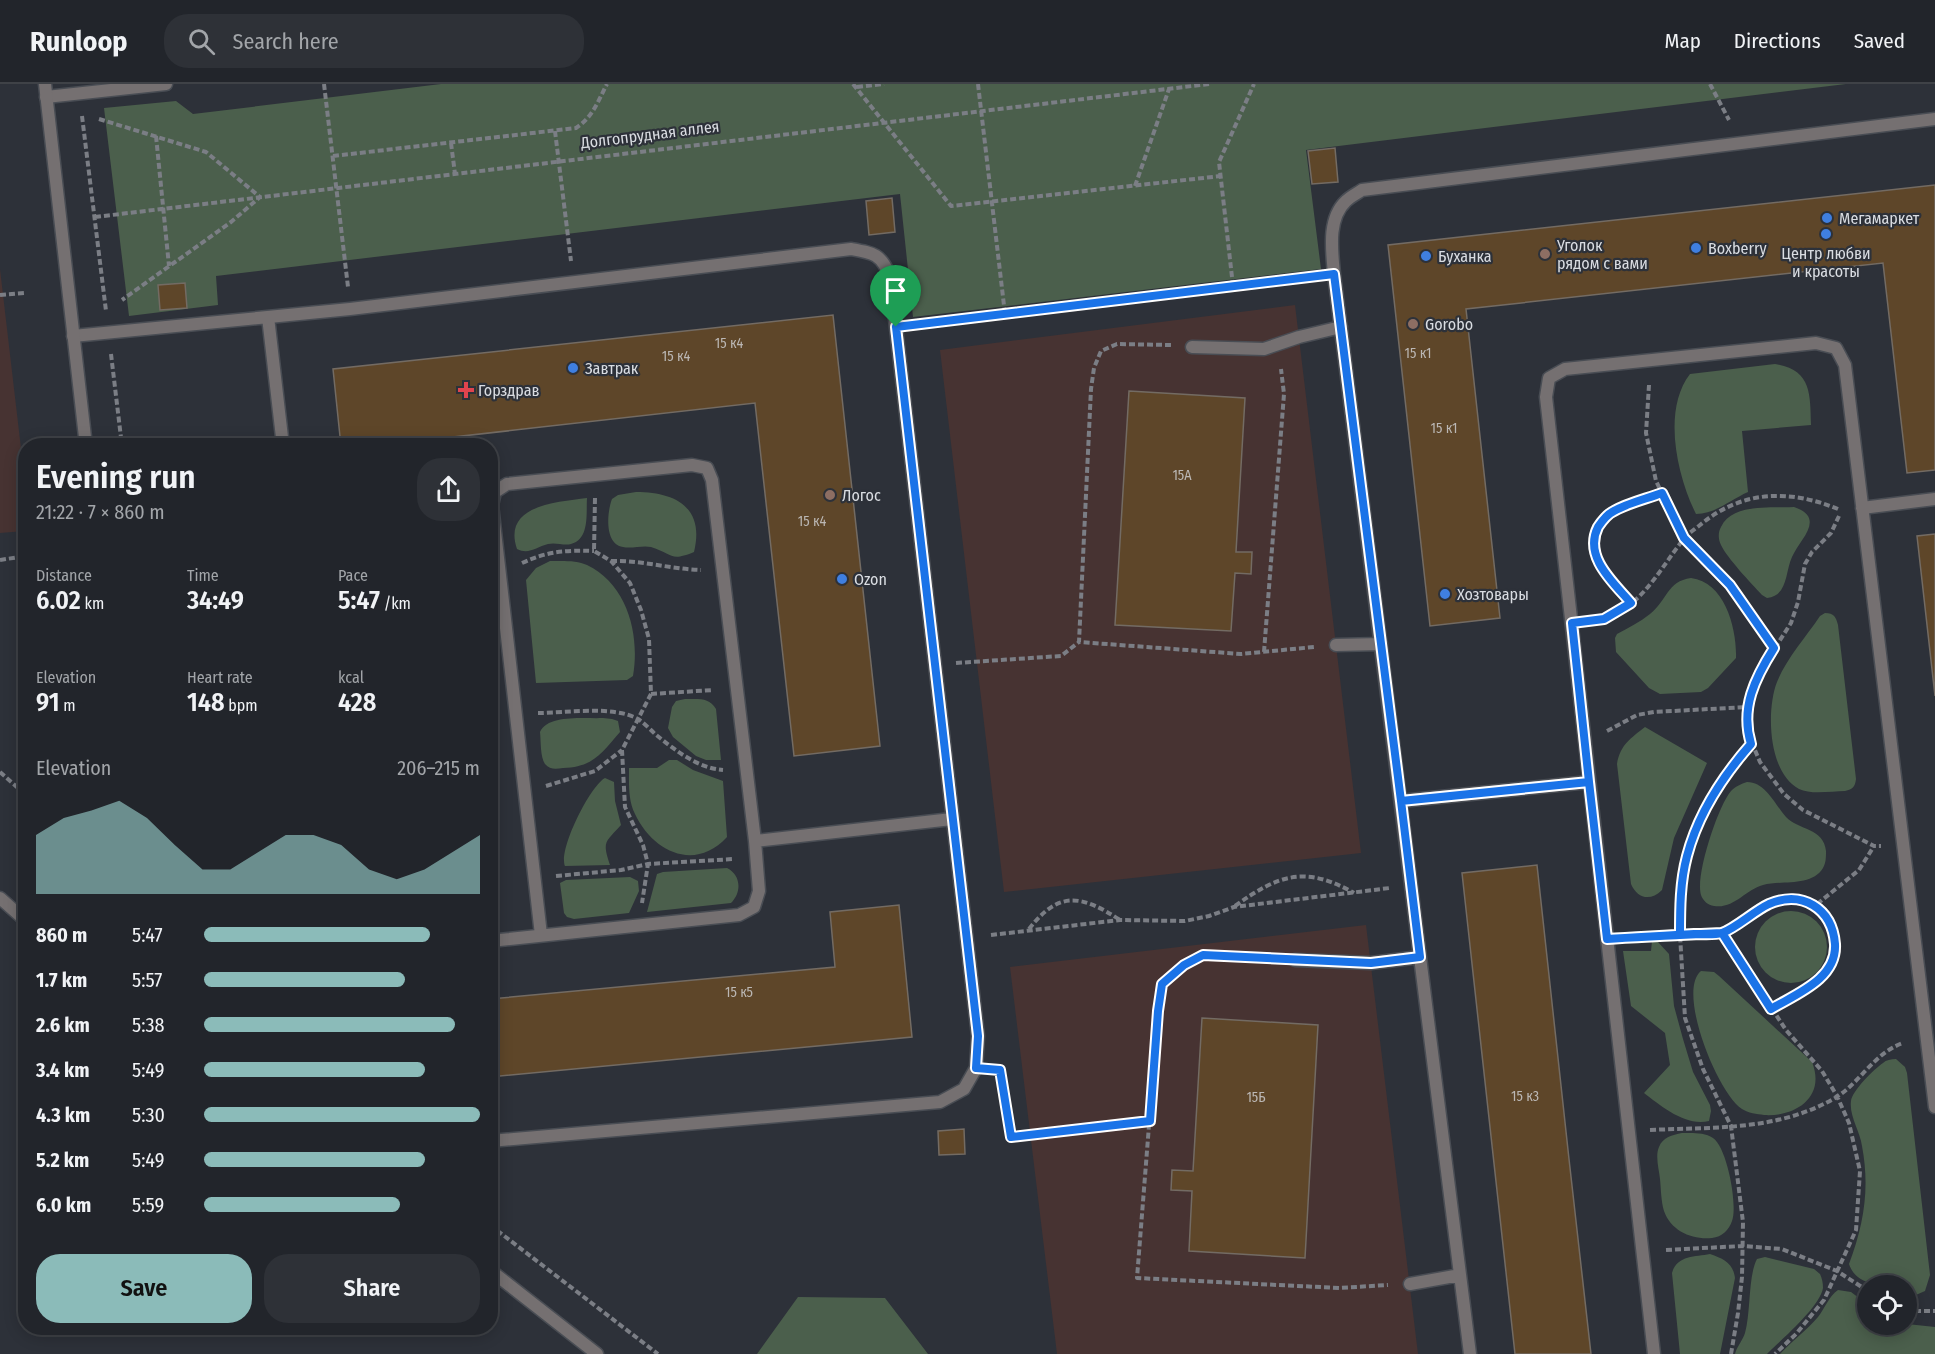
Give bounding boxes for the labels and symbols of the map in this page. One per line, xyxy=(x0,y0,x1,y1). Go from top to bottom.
street label: Долгопрудная аллея xyxy=(579,117,720,153)
place label: Мегамаркет xyxy=(1839,209,1920,228)
marker: Мегамаркет xyxy=(1820,211,1834,225)
marker: Центр любви и красоты xyxy=(1819,227,1833,241)
place label: Уголок рядом с вами xyxy=(1556,236,1648,273)
place label: Boxberry xyxy=(1708,239,1768,258)
marker: Boxberry xyxy=(1689,241,1703,255)
place label: Центр любви и красоты xyxy=(1781,244,1871,281)
place label: Буханка xyxy=(1438,247,1492,266)
marker: Уголок рядом с вами xyxy=(1538,247,1552,261)
marker: Буханка xyxy=(1419,249,1433,263)
pin xyxy=(870,265,921,327)
place label: Gorobo xyxy=(1425,315,1473,334)
marker: Gorobo xyxy=(1406,317,1420,331)
house number: 15 к4 xyxy=(715,335,743,352)
house number: 15 к1 xyxy=(1404,345,1432,362)
house number: 15 к4 xyxy=(662,348,690,365)
place label: Завтрак xyxy=(585,359,639,378)
marker: Завтрак xyxy=(566,361,580,375)
place label: Горздрав xyxy=(478,381,540,400)
marker: Горздрав xyxy=(459,383,473,397)
house number: 15 к1 xyxy=(1430,420,1458,437)
house number: 15А xyxy=(1172,467,1192,484)
place label: Логос xyxy=(842,486,881,505)
marker: Логос xyxy=(823,488,837,502)
house number: 15 к4 xyxy=(798,513,826,530)
place label: Ozon xyxy=(854,570,887,589)
marker: Ozon xyxy=(835,572,849,586)
place label: Хозтовары xyxy=(1457,585,1529,604)
marker: Хозтовары xyxy=(1438,587,1452,601)
house number: 15 к5 xyxy=(725,984,753,1001)
house number: 15 к3 xyxy=(1511,1088,1539,1105)
house number: 15Б xyxy=(1246,1089,1266,1106)

